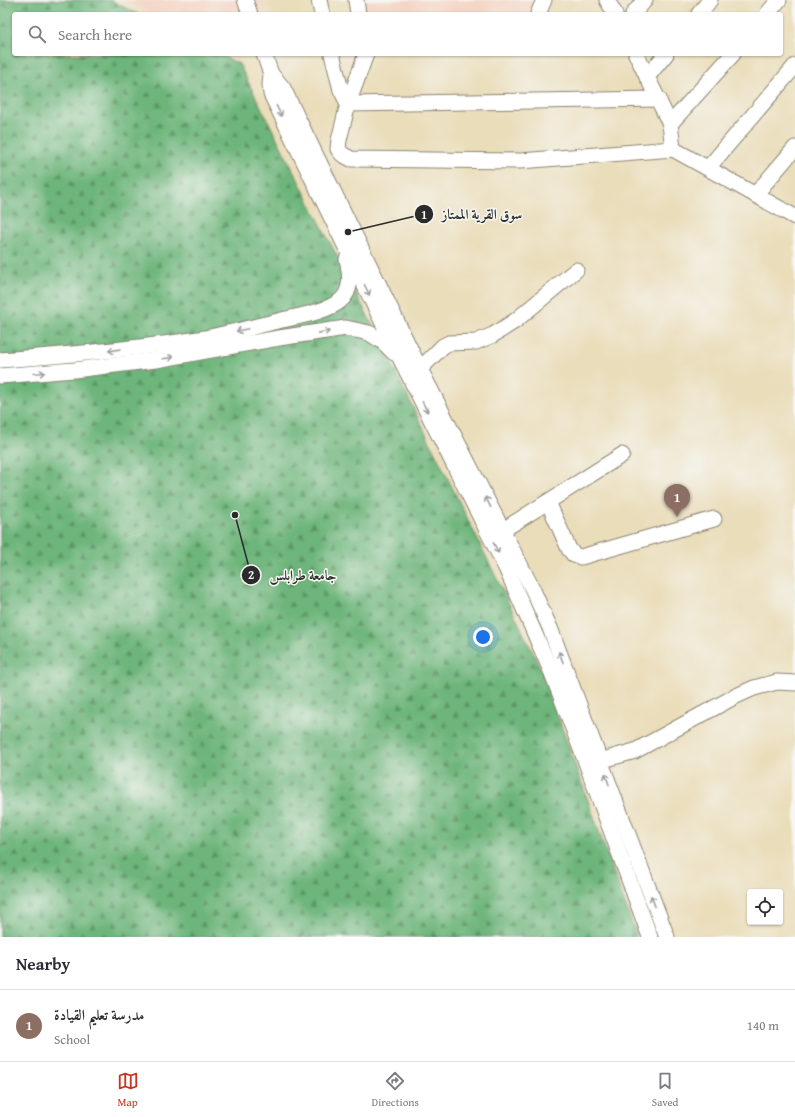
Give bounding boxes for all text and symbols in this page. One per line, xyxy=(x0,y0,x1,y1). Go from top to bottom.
search box xyxy=(12,12,783,56)
icon: search xyxy=(26,23,48,45)
text: Search here xyxy=(58,24,132,45)
one-way arrow xyxy=(276,104,283,116)
callout: سوق القرية الممتاز xyxy=(414,201,530,227)
text: سوق القرية الممتاز xyxy=(440,204,522,224)
text: 1 xyxy=(421,206,427,223)
one-way arrow xyxy=(364,284,371,296)
one-way arrow xyxy=(236,326,249,334)
one-way arrow xyxy=(317,327,330,335)
one-way arrow xyxy=(108,346,121,354)
one-way arrow xyxy=(161,354,174,362)
one-way arrow xyxy=(32,369,45,376)
one-way arrow xyxy=(422,401,429,413)
pin: 1 xyxy=(664,484,690,517)
one-way arrow xyxy=(484,496,491,508)
one-way arrow xyxy=(493,542,500,554)
callout: جامعة طرابلس xyxy=(241,562,344,588)
text: جامعة طرابلس xyxy=(270,565,337,585)
text: 2 xyxy=(248,566,254,583)
your location xyxy=(473,627,493,647)
one-way arrow xyxy=(557,652,565,664)
one-way arrow xyxy=(603,773,611,785)
map controls xyxy=(747,889,783,925)
button: locate xyxy=(747,889,783,925)
one-way arrow xyxy=(648,895,656,907)
text: Nearby xyxy=(16,951,70,976)
text: مدرسة تعليم القيادة xyxy=(54,1004,144,1025)
text: 1 xyxy=(26,1016,32,1035)
text: 140 m xyxy=(747,1016,779,1035)
text: School xyxy=(54,1030,90,1049)
tab: Map xyxy=(117,1070,139,1110)
tab: Directions xyxy=(372,1070,419,1110)
tab: Saved xyxy=(652,1070,678,1110)

